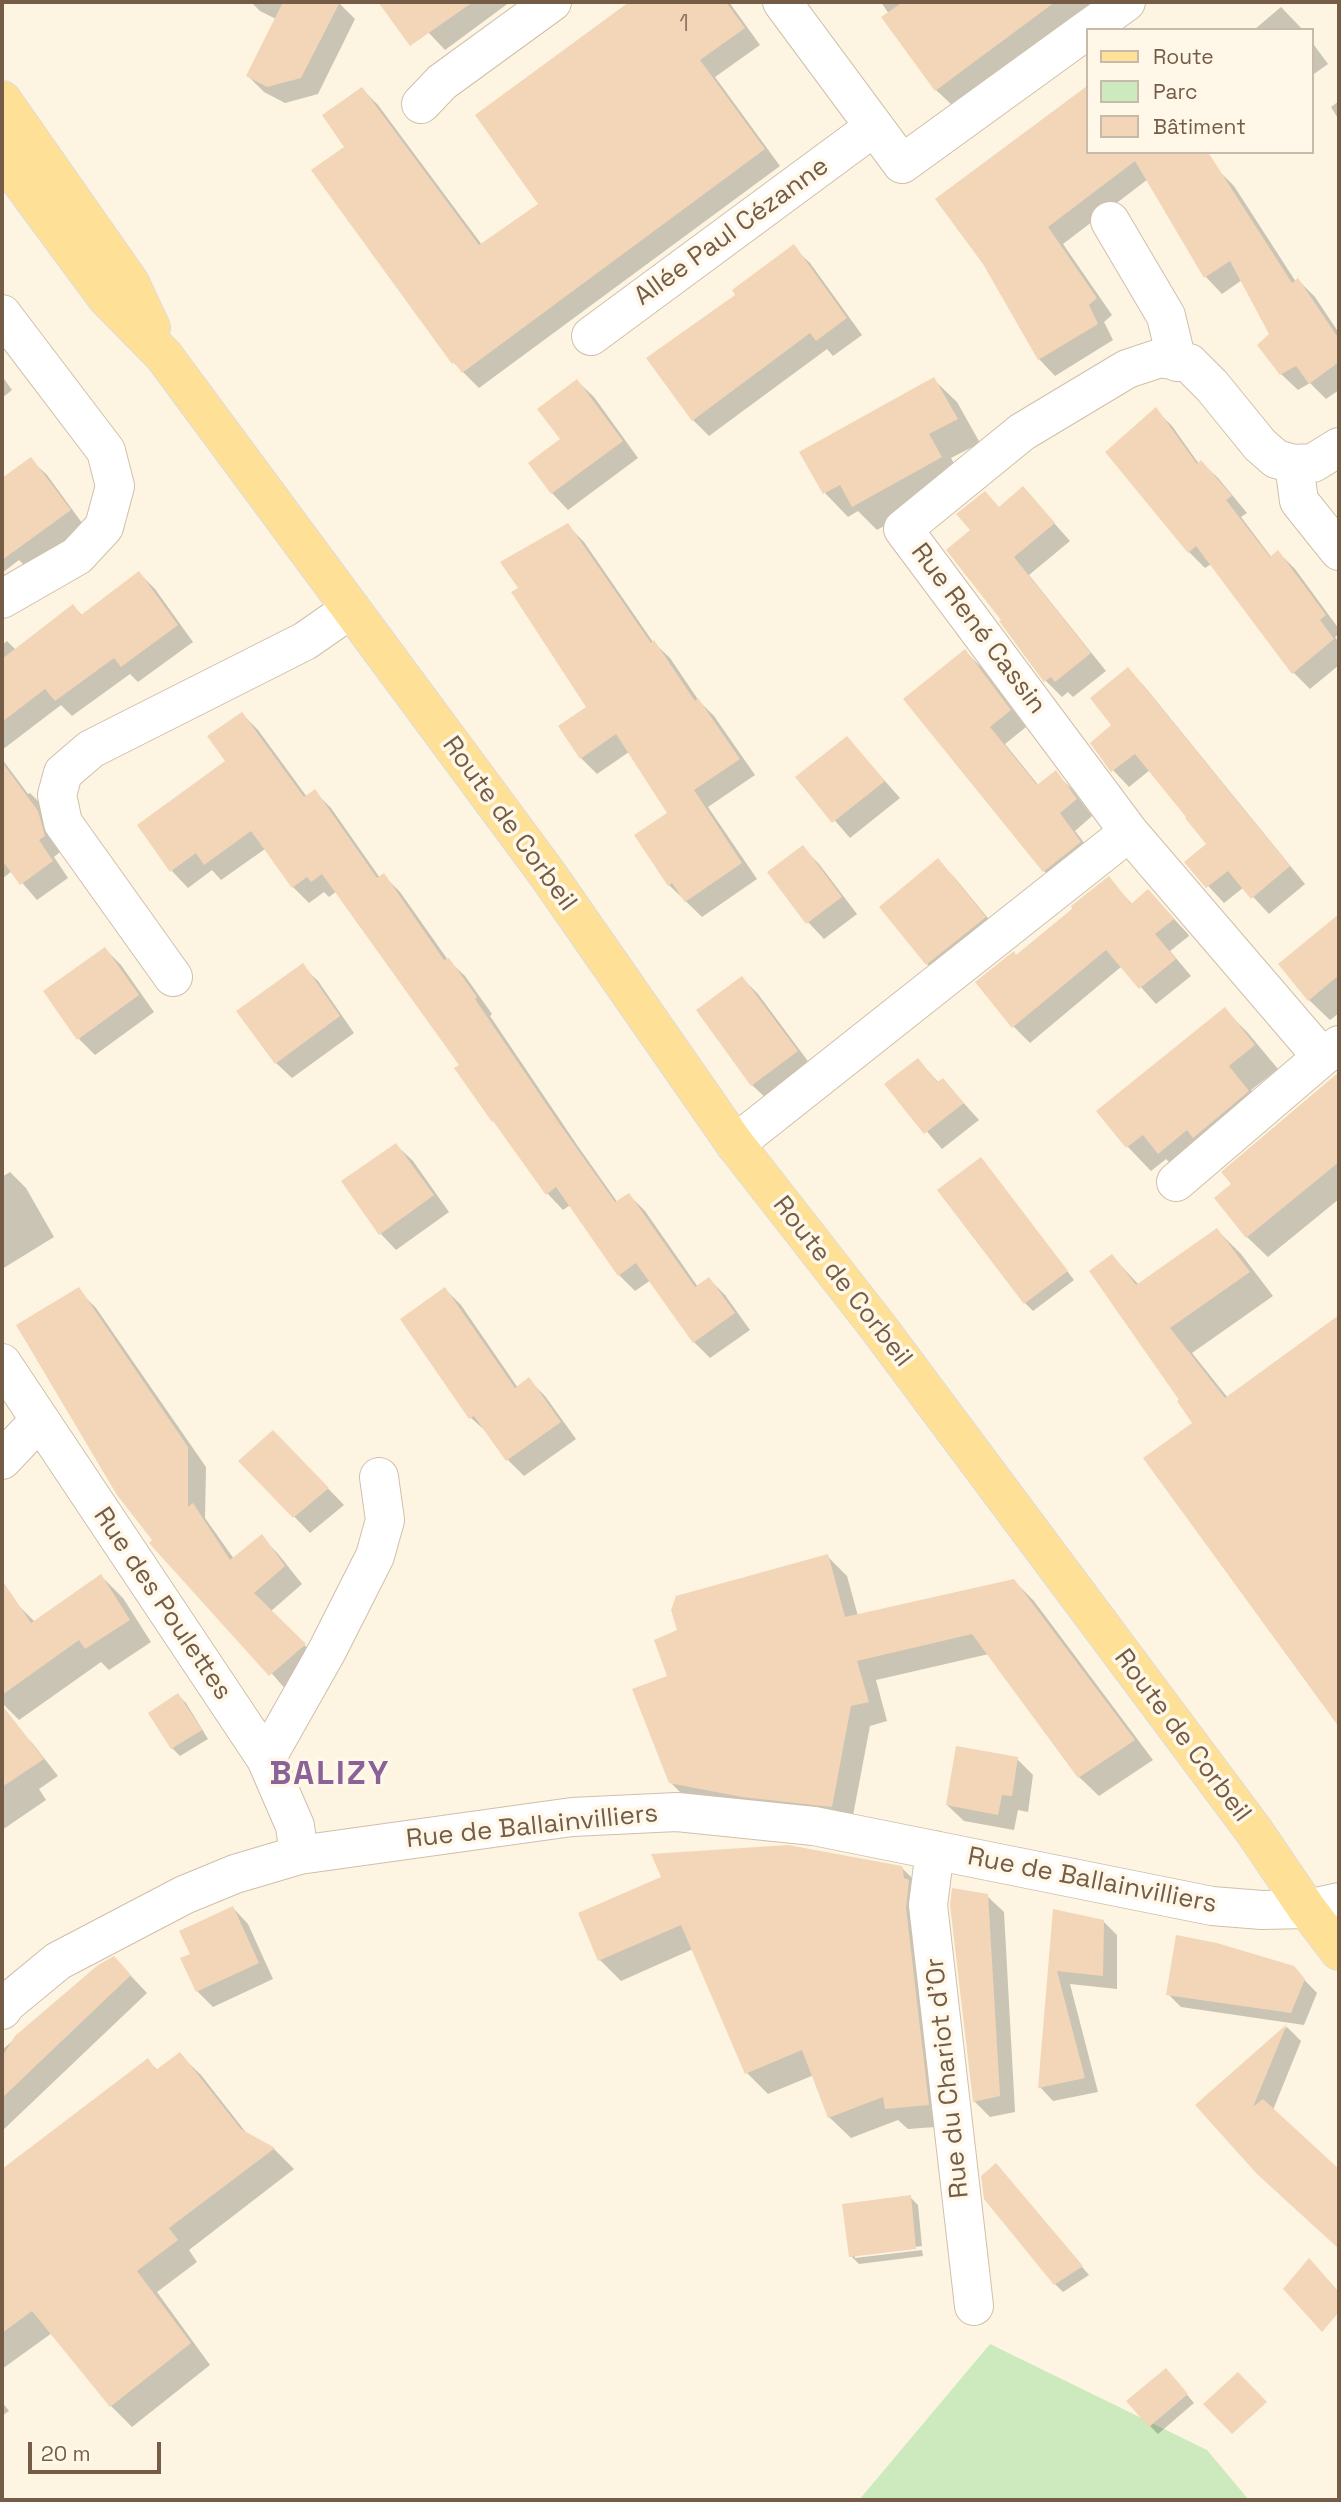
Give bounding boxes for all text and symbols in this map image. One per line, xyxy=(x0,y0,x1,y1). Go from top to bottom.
house number: 1 xyxy=(679,11,689,39)
legend xyxy=(1086,28,1313,154)
text: Route xyxy=(1153,43,1214,70)
text: Parc xyxy=(1153,78,1198,105)
text: Bâtiment xyxy=(1153,113,1246,140)
street label: Allée Paul Cézanne xyxy=(629,151,835,313)
street label: Rue René Cassin xyxy=(904,538,1052,720)
street label: Route de Corbeil xyxy=(435,731,583,917)
street label: Route de Corbeil xyxy=(766,1190,918,1374)
street label: Rue des Poulettes xyxy=(86,1502,238,1706)
street label: Route de Corbeil xyxy=(1107,1643,1257,1829)
district label: BALIZY xyxy=(270,1755,390,1795)
street label: Rue de Ballainvilliers xyxy=(405,1798,659,1856)
street label: Rue de Ballainvilliers xyxy=(965,1842,1219,1920)
street label: Rue du Chariot d'Or xyxy=(920,1956,976,2200)
scale bar xyxy=(32,2428,164,2472)
text: 20 m xyxy=(41,2440,91,2467)

